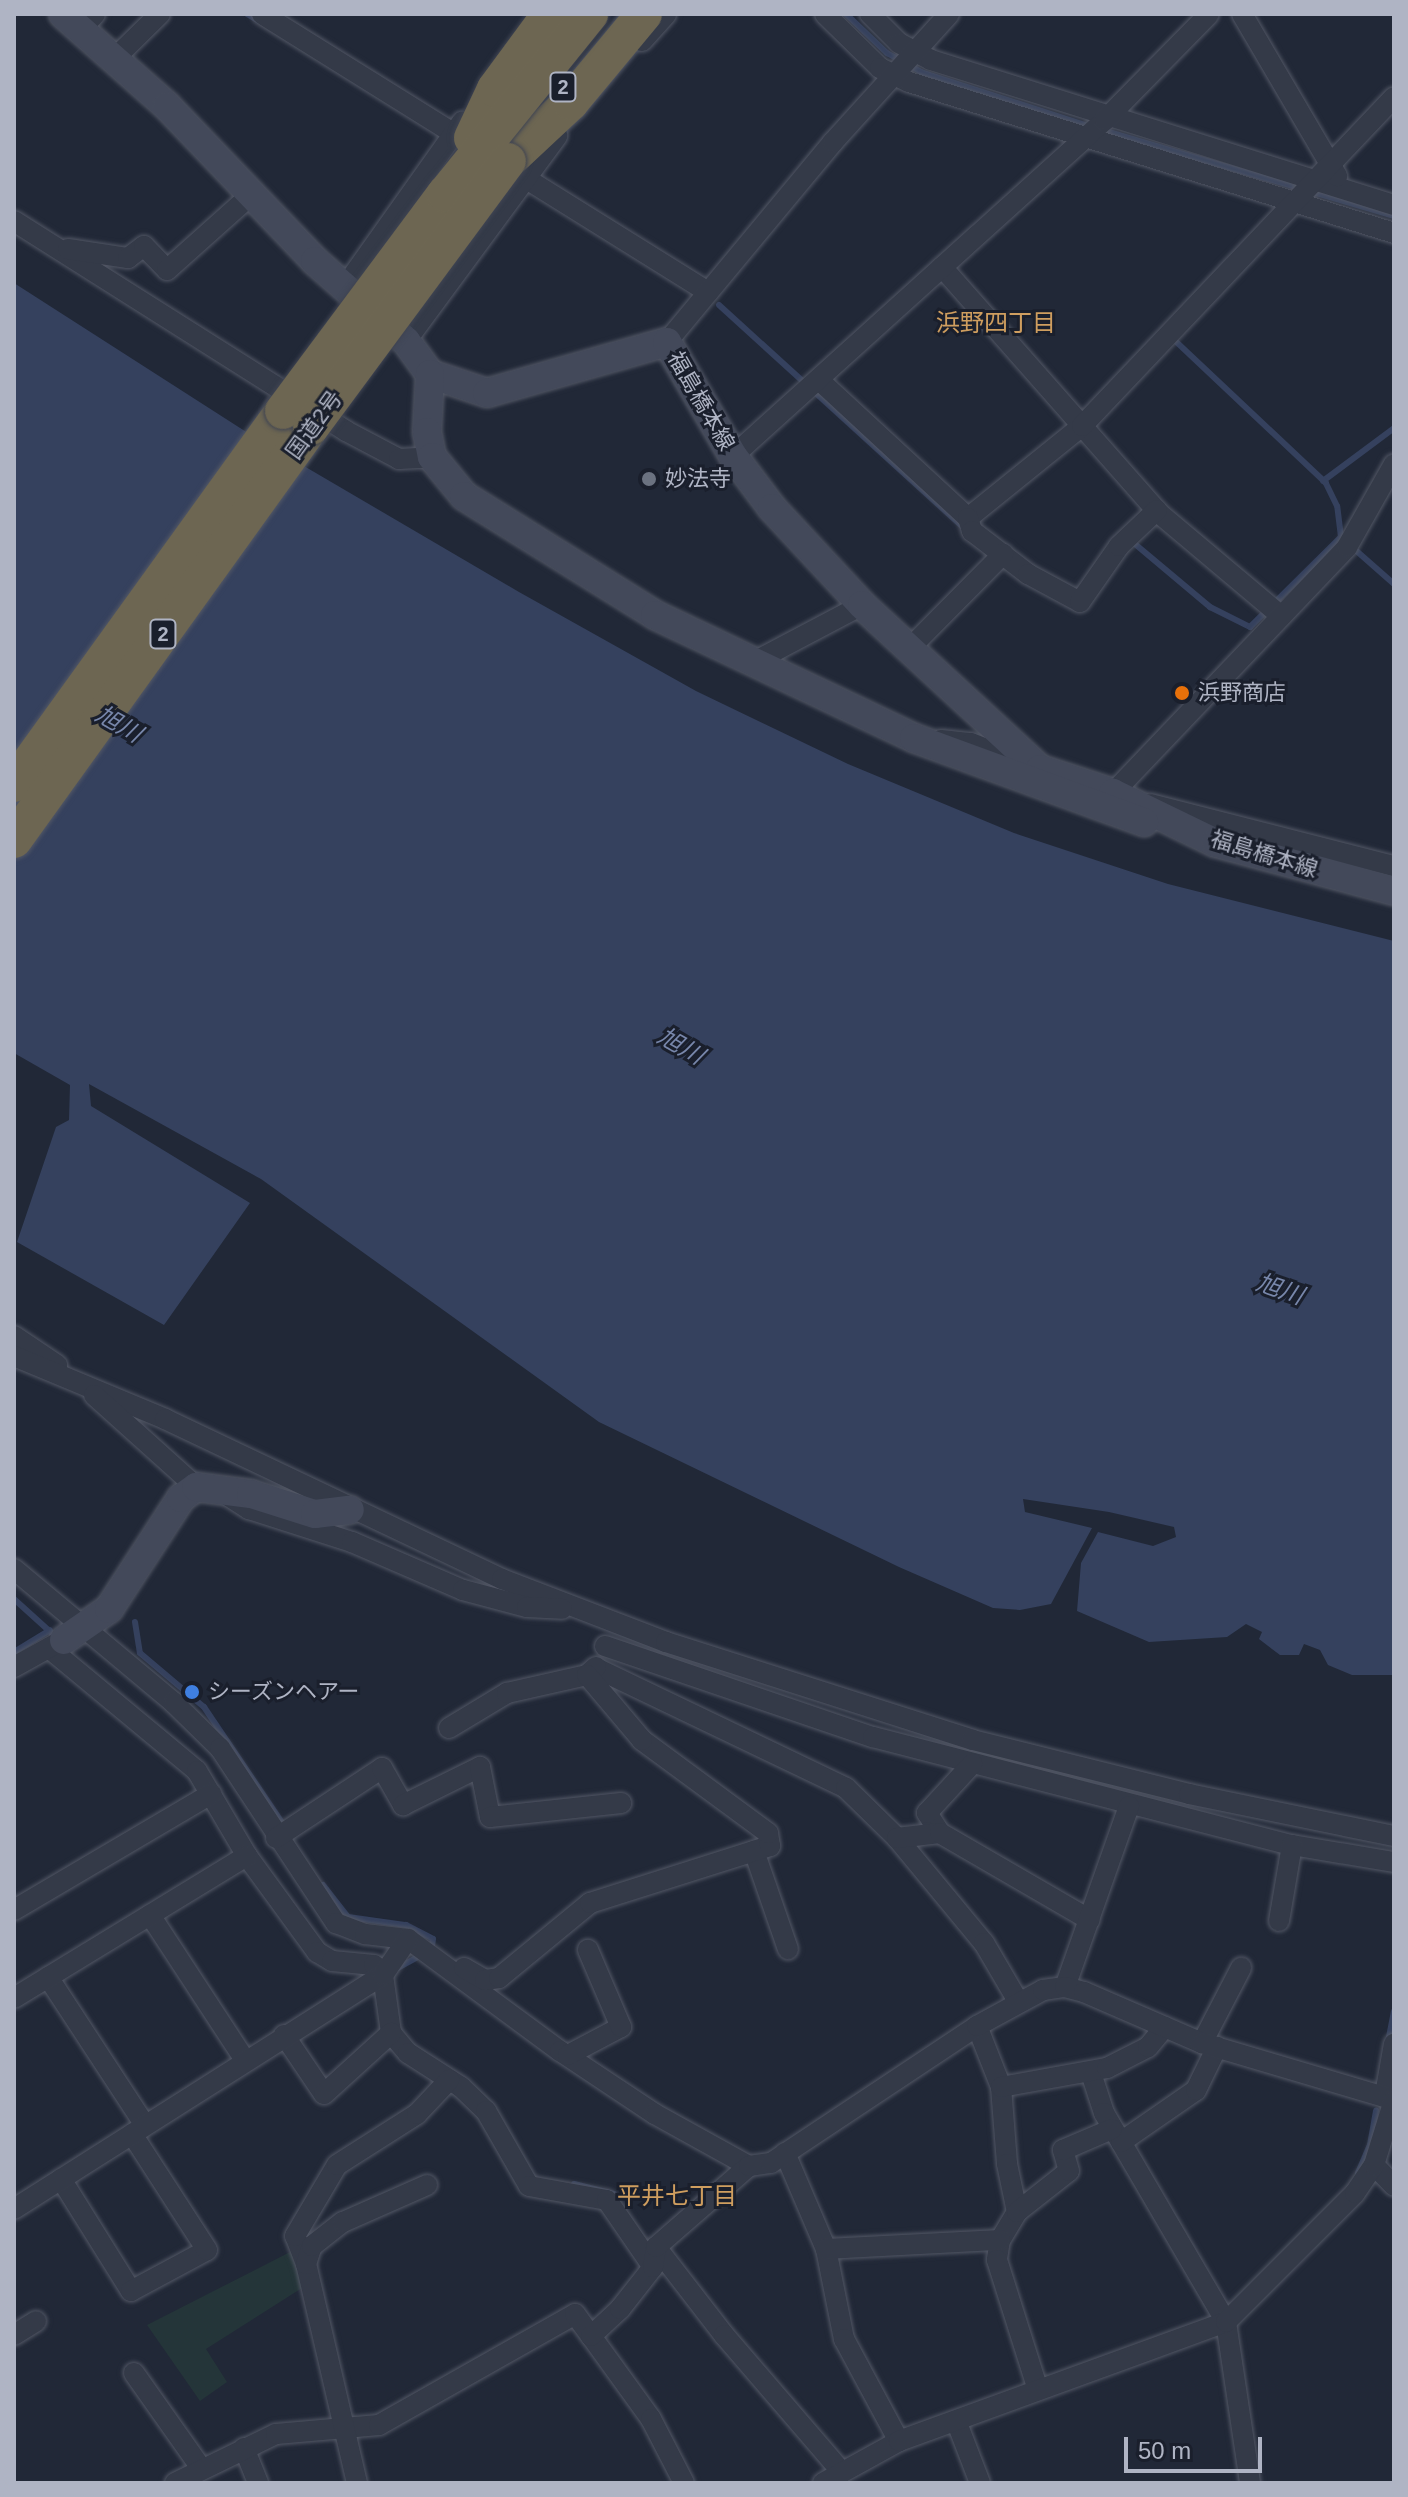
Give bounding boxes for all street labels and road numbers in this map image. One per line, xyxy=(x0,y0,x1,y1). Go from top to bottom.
road number: 2 xyxy=(549,71,577,103)
street label: 福島橋本線 xyxy=(662,347,740,455)
street label: 国道2号 xyxy=(280,386,348,464)
road number: 2 xyxy=(149,618,177,650)
street label: 福島橋本線 xyxy=(1208,825,1320,883)

